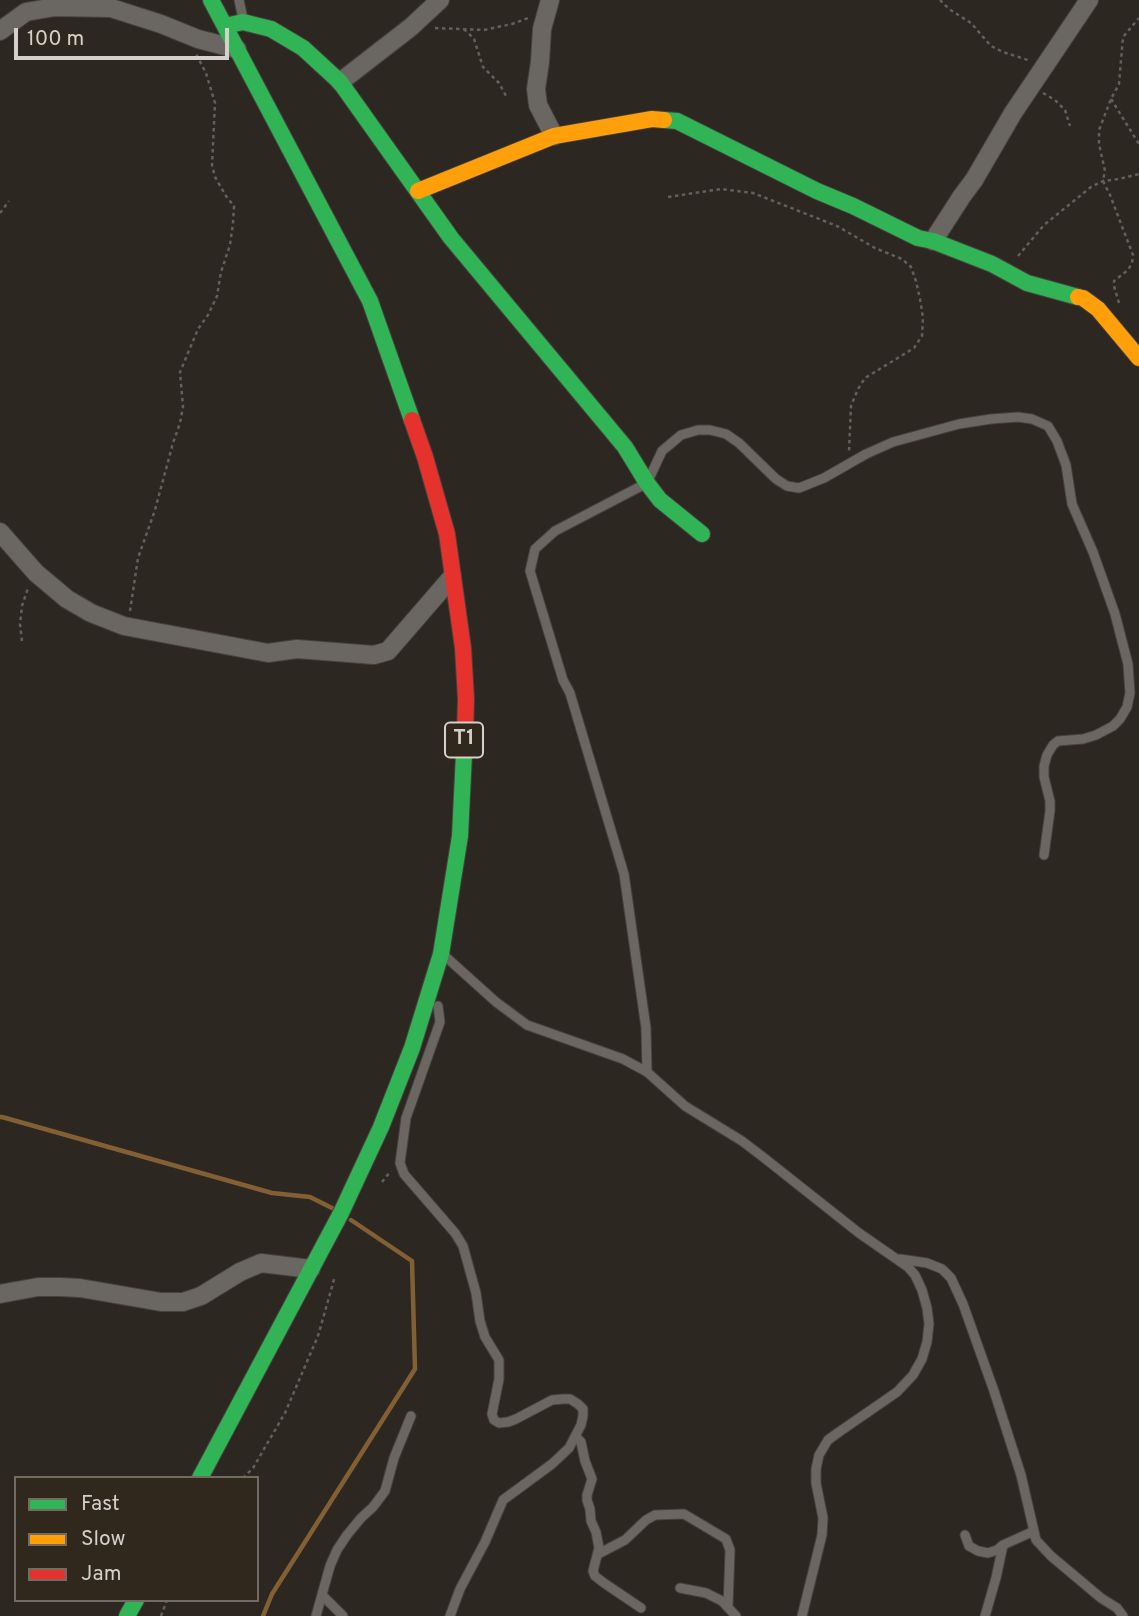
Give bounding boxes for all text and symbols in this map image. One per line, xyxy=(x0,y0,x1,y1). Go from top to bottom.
scale bar xyxy=(18,14,233,58)
text: 100 m xyxy=(27,26,84,53)
road number: T1 xyxy=(445,722,483,758)
legend xyxy=(14,1476,259,1602)
text: Fast xyxy=(81,1491,120,1518)
text: Slow xyxy=(81,1526,126,1553)
text: Jam xyxy=(81,1561,122,1588)

